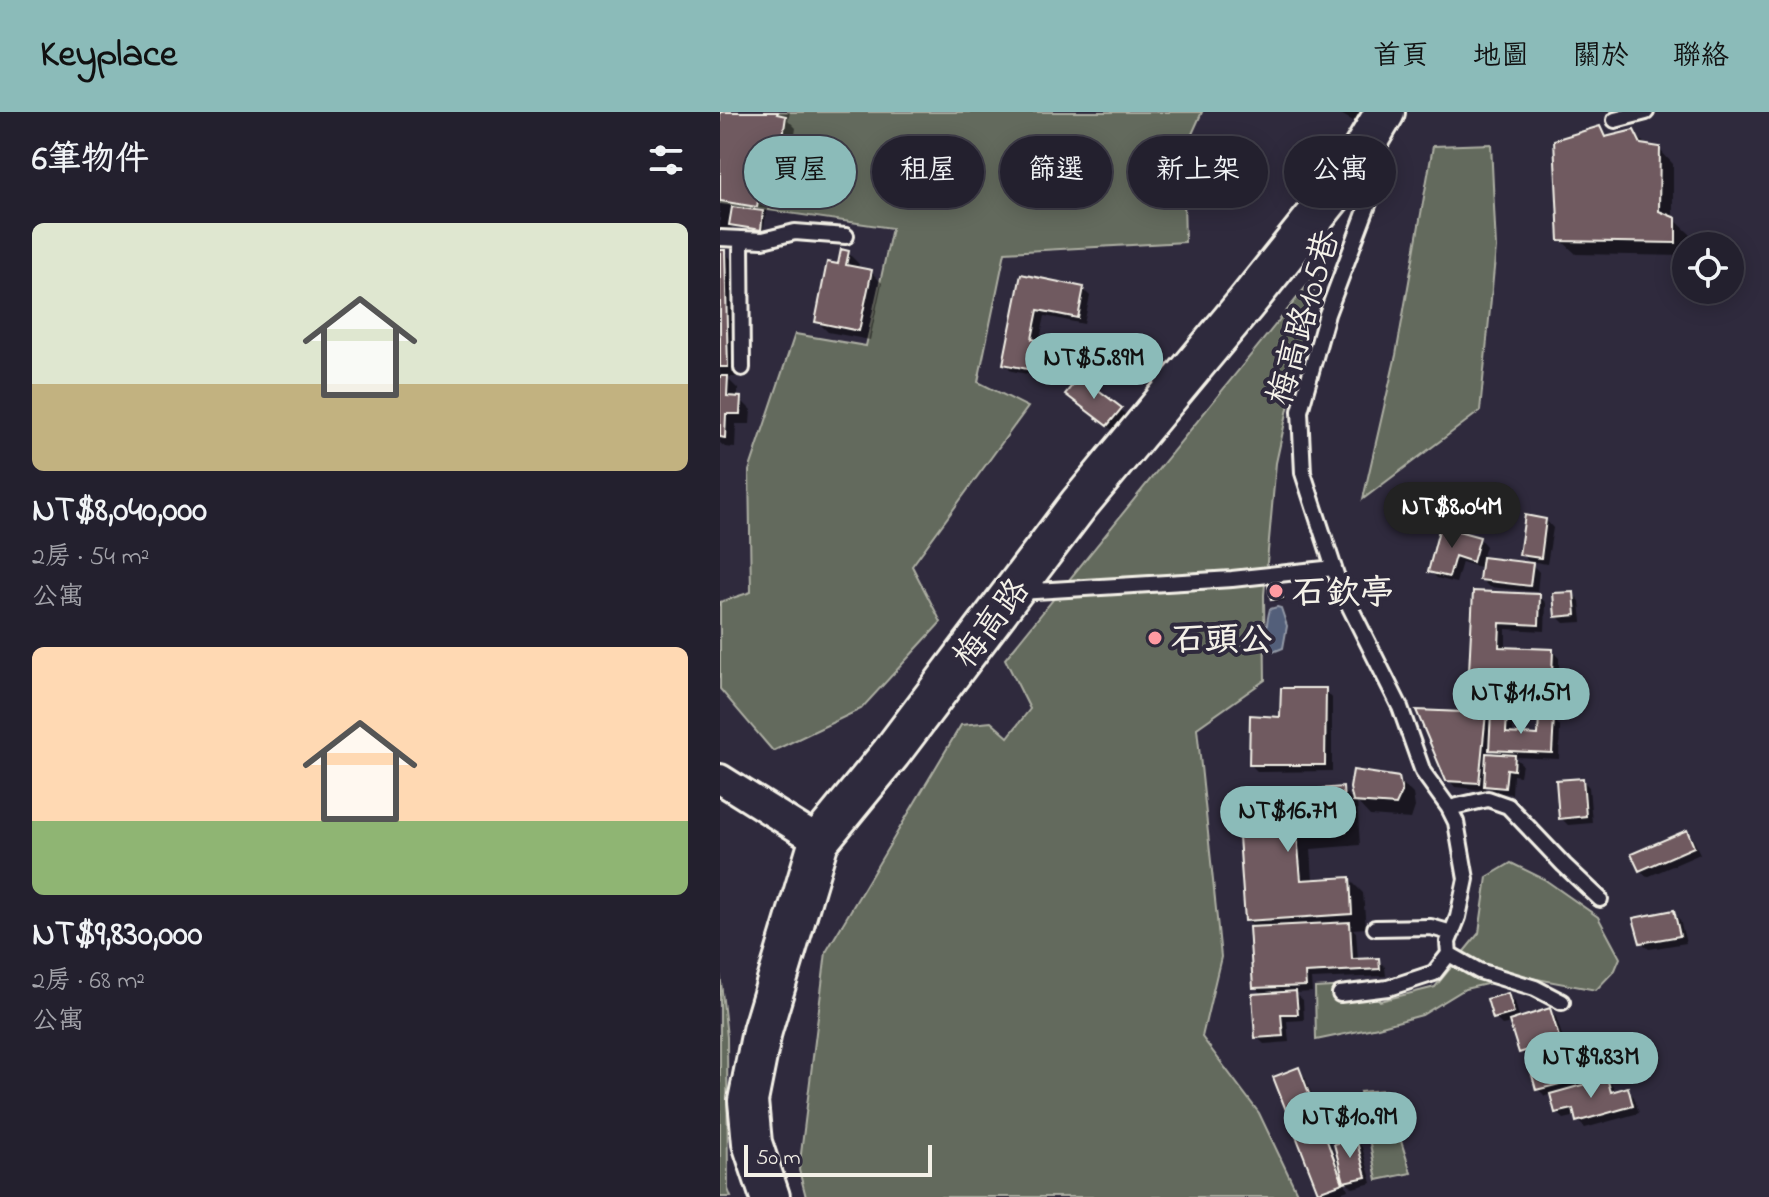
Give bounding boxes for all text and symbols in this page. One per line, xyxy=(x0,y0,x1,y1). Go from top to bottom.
text: Keyplace xyxy=(40,28,177,84)
text: 首頁 xyxy=(1373,37,1429,78)
text: 地圖 xyxy=(1473,37,1529,78)
text: 關於 xyxy=(1573,37,1629,78)
text: 聯絡 xyxy=(1673,37,1729,78)
text: 6筆物件 xyxy=(32,136,149,186)
chip: 買屋 xyxy=(744,136,856,208)
chip: 租屋 xyxy=(872,136,984,208)
chip: 篩選 xyxy=(1000,136,1112,208)
chip: 新上架 xyxy=(1128,136,1268,208)
chip: 公寓 xyxy=(1284,136,1396,208)
icon: filters xyxy=(644,138,688,182)
street label: 梅高路105巷 xyxy=(1257,224,1355,412)
map controls xyxy=(1672,232,1744,304)
button: locate xyxy=(1672,232,1744,304)
icon: home xyxy=(288,275,432,419)
pin: NT$5.89M xyxy=(1011,333,1177,401)
text: NT$5.89M xyxy=(1043,340,1145,378)
pin: NT$8.04M xyxy=(1369,482,1535,550)
text: NT$8,040,000 xyxy=(32,487,207,537)
text: NT$8.04M xyxy=(1402,489,1502,527)
text: 2房 · 54 m² xyxy=(32,539,149,577)
street label: 梅高路 xyxy=(943,569,1044,680)
place label: 石欽亭 xyxy=(1292,570,1394,620)
text: 公寓 xyxy=(32,579,84,617)
marker: 石欽亭 xyxy=(1267,582,1285,600)
place label: 石頭公 xyxy=(1171,617,1273,667)
marker: 石頭公 xyxy=(1146,629,1164,647)
pin: NT$11.5M xyxy=(1438,668,1604,736)
text: NT$11.5M xyxy=(1471,675,1571,713)
icon: home xyxy=(288,699,432,843)
pin: NT$16.7M xyxy=(1205,786,1371,854)
text: NT$16.7M xyxy=(1238,793,1338,831)
text: NT$9,830,000 xyxy=(32,911,202,961)
text: 2房 · 68 m² xyxy=(32,963,145,1001)
text: 公寓 xyxy=(32,1003,84,1041)
pin: NT$9.83M xyxy=(1508,1032,1674,1100)
text: NT$9.83M xyxy=(1542,1039,1640,1077)
pin: NT$10.9M xyxy=(1267,1092,1433,1160)
text: NT$10.9M xyxy=(1302,1099,1398,1137)
scale bar xyxy=(744,1141,932,1177)
text: 50 m xyxy=(756,1143,801,1175)

